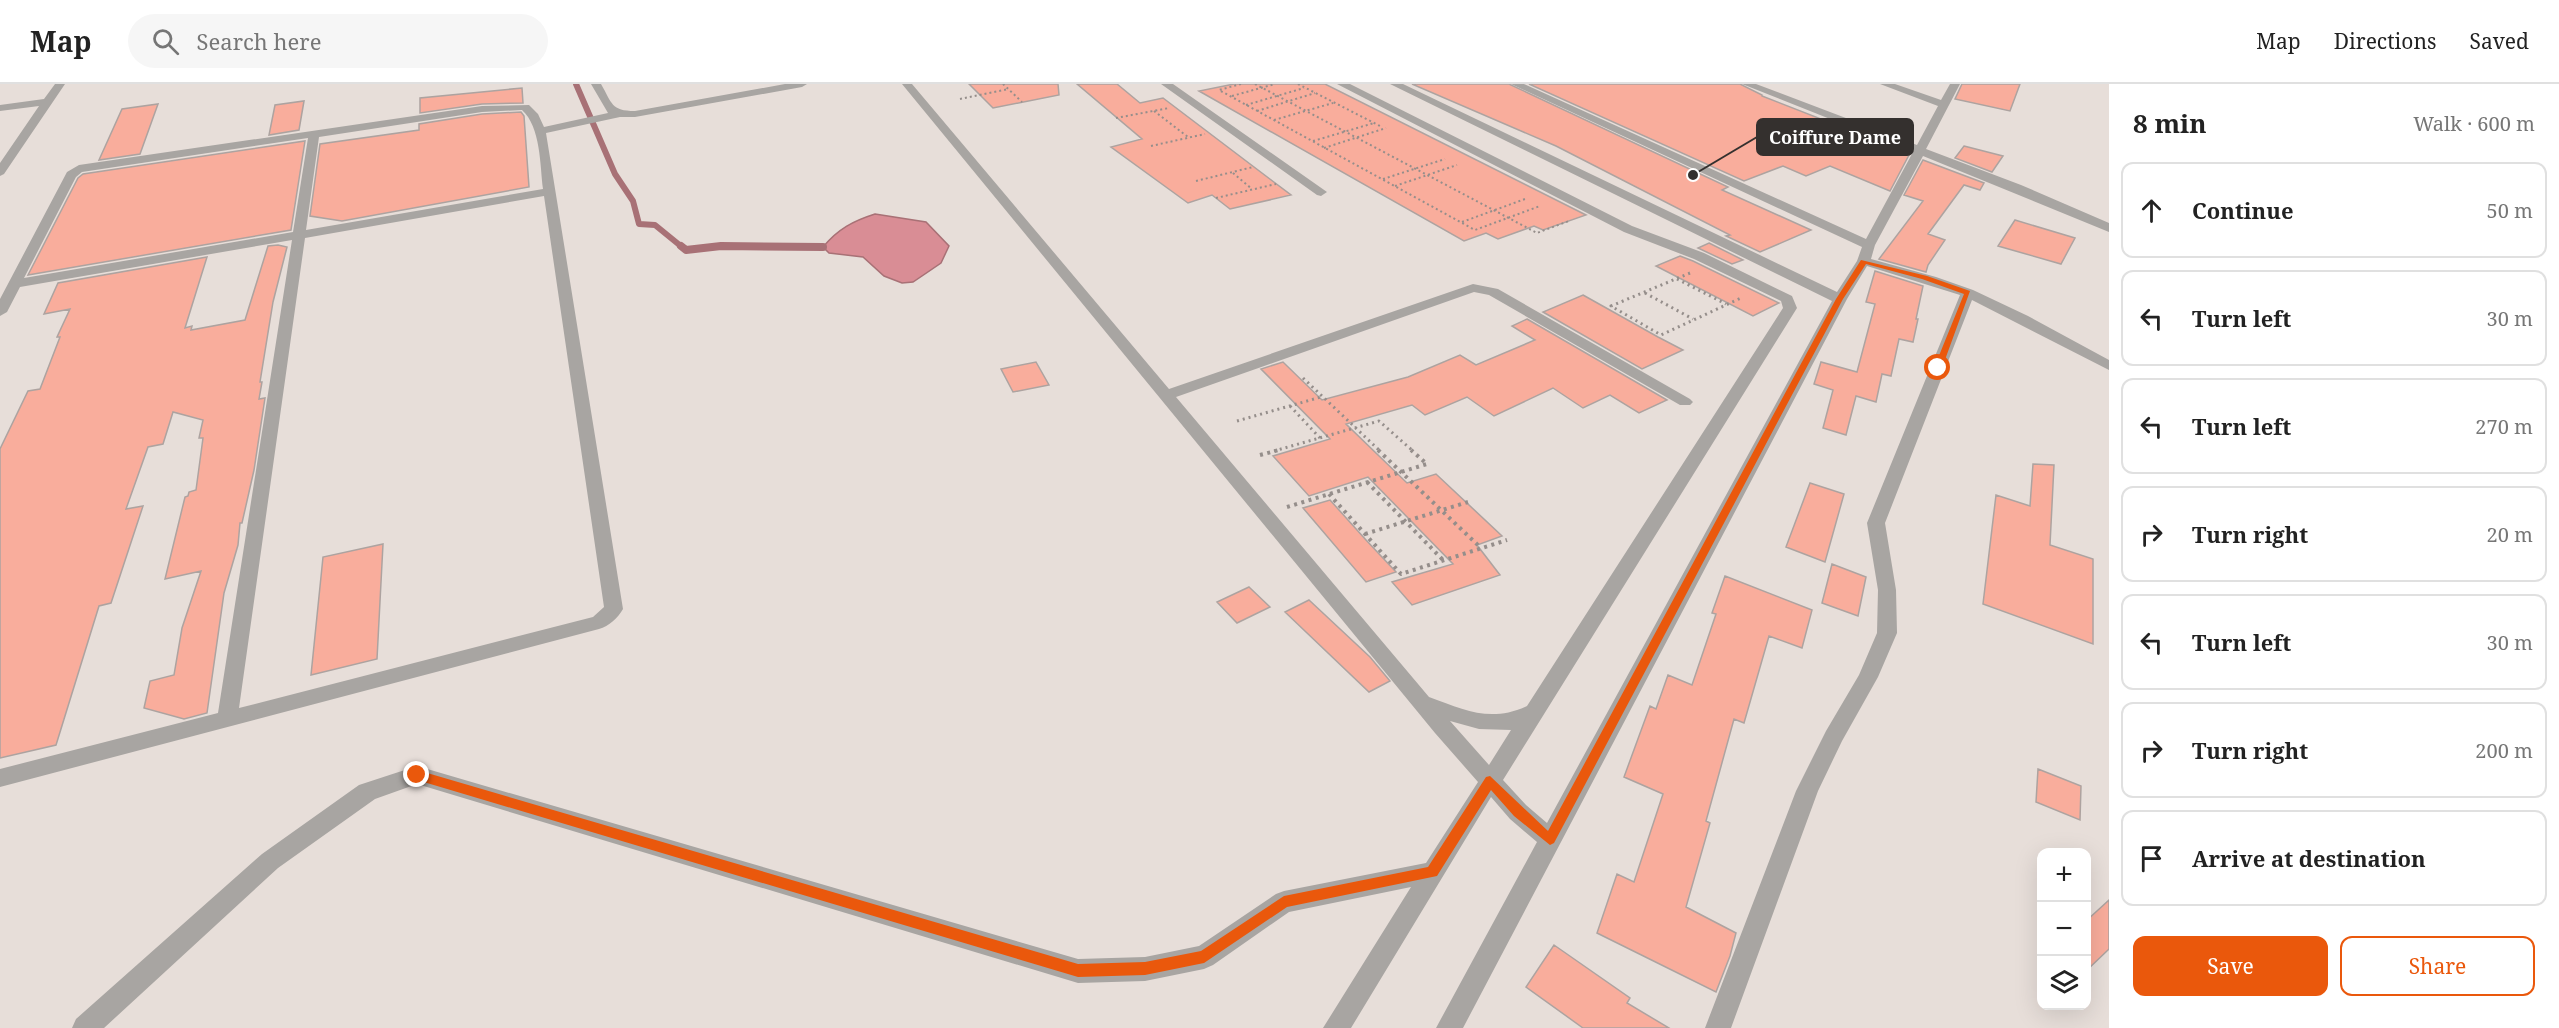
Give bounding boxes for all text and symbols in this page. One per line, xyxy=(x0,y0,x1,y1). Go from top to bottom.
search box xyxy=(128,14,548,68)
text: Map xyxy=(30,22,92,60)
icon: search xyxy=(149,25,182,58)
text: Search here xyxy=(197,26,321,56)
text: Map xyxy=(2256,27,2301,55)
text: Directions xyxy=(2334,27,2436,55)
text: Saved xyxy=(2469,27,2529,55)
text: 8 min xyxy=(2133,105,2207,141)
text: Walk · 600 m xyxy=(2413,110,2535,137)
callout: Coiffure Dame xyxy=(1757,119,1913,155)
text: Coiffure Dame xyxy=(1769,125,1901,149)
icon: ahead xyxy=(2135,194,2168,227)
text: Continue xyxy=(2192,195,2294,225)
text: 50 m xyxy=(2487,197,2533,224)
icon: left xyxy=(2135,302,2168,335)
text: Turn left xyxy=(2192,303,2291,333)
text: 30 m xyxy=(2487,305,2533,332)
route start xyxy=(1924,354,1950,380)
icon: left xyxy=(2135,410,2168,443)
text: Turn left xyxy=(2192,411,2291,441)
text: 270 m xyxy=(2475,413,2533,440)
icon: right xyxy=(2135,518,2168,551)
text: Turn right xyxy=(2192,519,2308,549)
text: 20 m xyxy=(2487,521,2533,548)
icon: left xyxy=(2135,626,2168,659)
text: Turn left xyxy=(2192,627,2291,657)
text: 30 m xyxy=(2487,629,2533,656)
icon: right xyxy=(2135,734,2168,767)
text: Turn right xyxy=(2192,735,2308,765)
text: 200 m xyxy=(2475,737,2533,764)
route end xyxy=(403,761,429,787)
icon: arrive xyxy=(2135,842,2168,875)
text: Arrive at destination xyxy=(2192,843,2426,873)
map controls xyxy=(2037,848,2091,1010)
button: + xyxy=(2037,848,2091,902)
button: − xyxy=(2037,902,2091,956)
button: Save xyxy=(2133,936,2328,996)
button: Share xyxy=(2340,936,2535,996)
button: layers xyxy=(2037,956,2091,1010)

